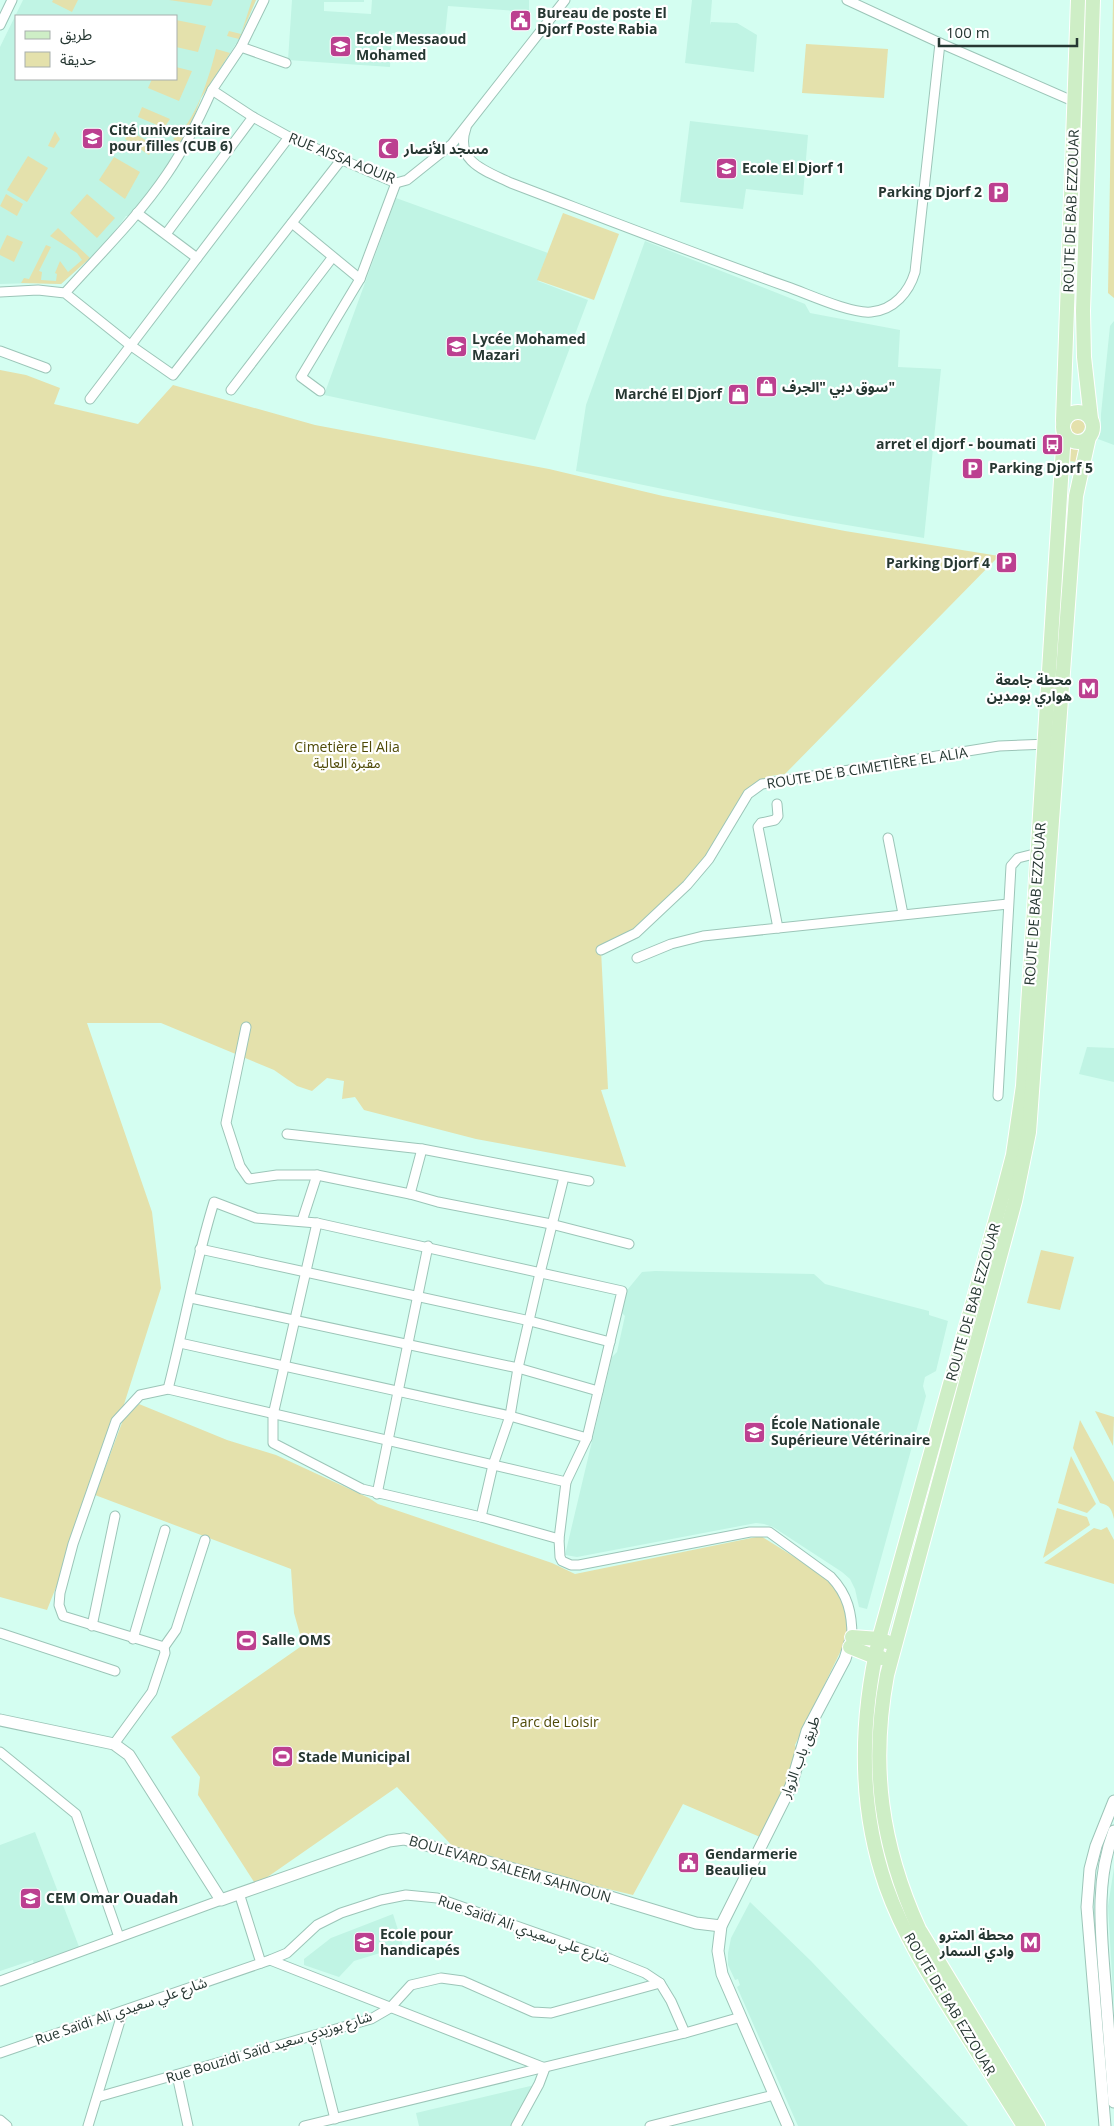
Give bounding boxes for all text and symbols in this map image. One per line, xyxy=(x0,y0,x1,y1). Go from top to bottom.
place label: Bureau de poste El Djorf Poste Rabia xyxy=(537,3,667,38)
public building icon: Bureau de poste El Djorf Poste Rabia xyxy=(509,9,533,33)
legend xyxy=(15,15,178,80)
scale bar xyxy=(939,15,1076,47)
text: 100 m xyxy=(946,22,990,42)
text: طريق xyxy=(60,24,92,45)
place label: Ecole Messaoud Mohamed xyxy=(356,29,466,64)
school or university icon: Ecole Messaoud Mohamed xyxy=(328,35,352,59)
text: حديقة xyxy=(60,49,96,69)
place label: Cité universitaire pour filles (CUB 6) xyxy=(109,120,233,155)
school or university icon: Cité universitaire pour filles (CUB 6) xyxy=(81,126,105,150)
street label: RUE AISSA AOUIR xyxy=(286,127,399,188)
street label: ROUTE DE BAB EZZOUAR xyxy=(1058,129,1083,293)
mosque icon: مسجد الأنصار xyxy=(376,137,400,161)
place label: مسجد الأنصار xyxy=(403,139,489,158)
school or university icon: Ecole El Djorf 1 xyxy=(714,156,738,180)
place label: Ecole El Djorf 1 xyxy=(742,158,844,177)
parking icon: Parking Djorf 2 xyxy=(986,180,1010,204)
place label: Parking Djorf 2 xyxy=(878,182,982,201)
place label: Lycée Mohamed Mazari xyxy=(472,329,586,364)
school or university icon: Lycée Mohamed Mazari xyxy=(444,335,468,359)
shop icon: سوق دبي "الجرف" xyxy=(754,375,778,399)
place label: سوق دبي "الجرف" xyxy=(782,377,895,398)
shop icon: Marché El Djorf xyxy=(726,382,750,406)
place label: Marché El Djorf xyxy=(615,384,724,403)
bus stop icon: arret el djorf - boumati xyxy=(1040,432,1064,456)
place label: arret el djorf - boumati xyxy=(876,434,1036,453)
parking icon: Parking Djorf 5 xyxy=(961,456,985,480)
place label: Parking Djorf 5 xyxy=(989,458,1093,477)
parking icon: Parking Djorf 4 xyxy=(994,551,1018,575)
place label: Parking Djorf 4 xyxy=(886,553,990,572)
place label: محطة جامعة هواري بومدين xyxy=(987,670,1072,707)
metro station icon: محطة جامعة هواري بومدين xyxy=(1076,676,1100,700)
park label: Cimetière El Alia مقبرة العالية xyxy=(294,737,400,772)
street label: ROUTE DE B CIMETIÈRE EL ALIA xyxy=(765,742,969,793)
street label: ROUTE DE BAB EZZOUAR xyxy=(1019,821,1050,986)
street label: ROUTE DE BAB EZZOUAR xyxy=(941,1220,1004,1383)
place label: École Nationale Supérieure Vétérinaire xyxy=(771,1414,930,1449)
school or university icon: École Nationale Supérieure Vétérinaire xyxy=(743,1420,767,1444)
sports icon: Salle OMS xyxy=(234,1628,258,1652)
place label: Salle OMS xyxy=(262,1630,331,1649)
park label: Parc de Loisir xyxy=(511,1712,599,1731)
street label: طريق باب الزوار xyxy=(775,1713,825,1802)
sports icon: Stade Municipal xyxy=(270,1745,294,1769)
place label: Stade Municipal xyxy=(298,1747,410,1766)
street label: BOULEVARD SALEEM SAHNOUN xyxy=(407,1831,613,1907)
place label: Gendarmerie Beaulieu xyxy=(705,1844,797,1879)
public building icon: Gendarmerie Beaulieu xyxy=(677,1850,701,1874)
school or university icon: CEM Omar Ouadah xyxy=(18,1886,42,1910)
place label: CEM Omar Ouadah xyxy=(46,1888,178,1907)
street label: Rue Saïdi Ali شارع علي سعيدي xyxy=(435,1890,613,1969)
place label: Ecole pour handicapés xyxy=(380,1924,460,1959)
place label: محطة المترو وادي السمار xyxy=(939,1925,1014,1962)
street label: ROUTE DE BAB EZZOUAR xyxy=(900,1929,1001,2079)
school or university icon: Ecole pour handicapés xyxy=(352,1930,376,1954)
metro station icon: محطة المترو وادي السمار xyxy=(1018,1931,1042,1955)
street label: Rue Saïdi Ali شارع علي سعيدي xyxy=(32,1972,210,2051)
street label: Rue Bouzidi Saïd شارع بوزيدي سعيد xyxy=(163,2006,375,2089)

